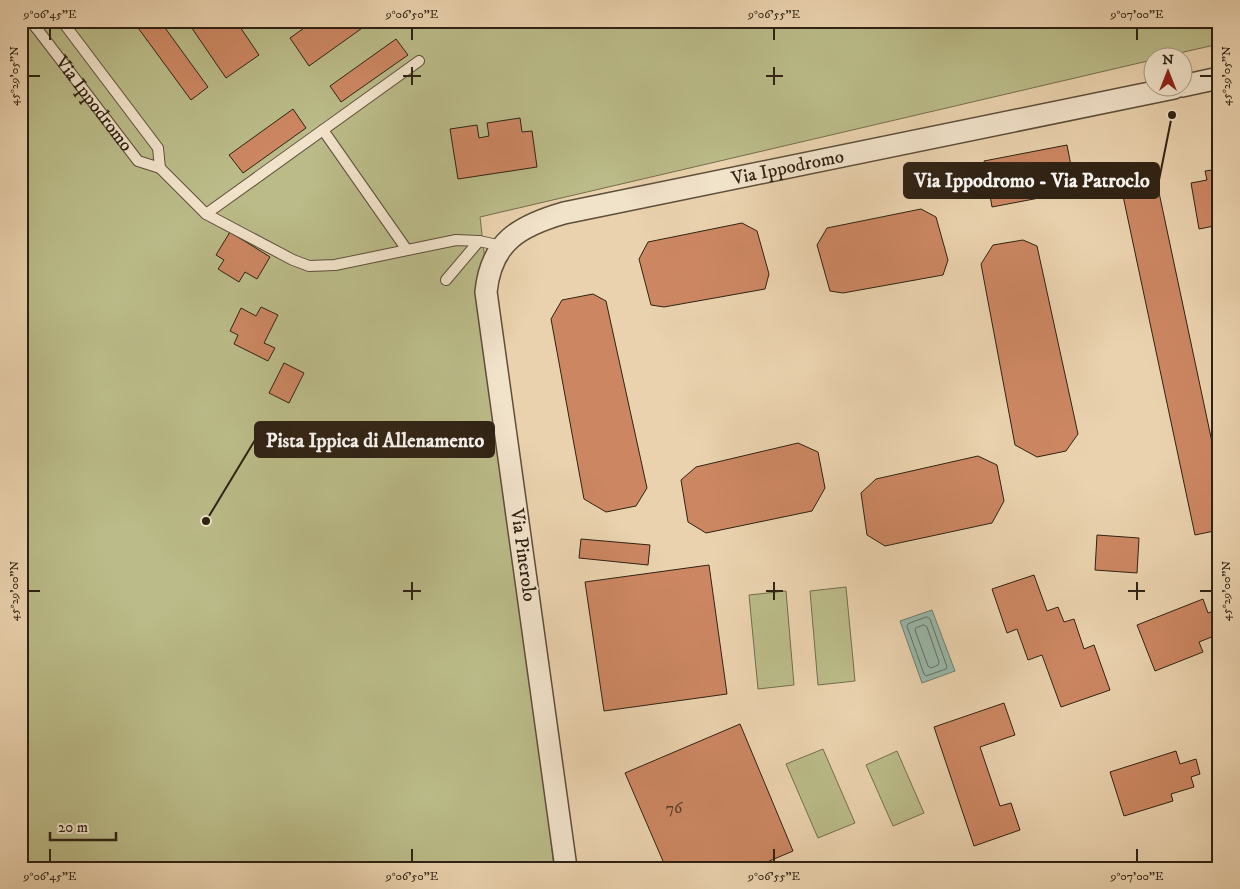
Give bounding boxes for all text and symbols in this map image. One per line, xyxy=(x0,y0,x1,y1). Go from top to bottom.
text: 9°06'45"E xyxy=(23,7,77,22)
text: 9°06'50"E xyxy=(385,7,439,22)
text: 9°06'55"E xyxy=(747,7,800,22)
text: 9°07'00"E xyxy=(1109,7,1164,22)
text: 45°29'05"N xyxy=(7,46,22,106)
text: 45°29'05"N xyxy=(1219,46,1234,106)
north arrow xyxy=(1142,48,1192,98)
street label: Via Ippodromo xyxy=(50,50,138,156)
text: N xyxy=(1162,51,1174,69)
street label: Via Ippodromo xyxy=(728,144,846,190)
callout: Via Ippodromo - Via Patroclo xyxy=(904,163,1159,198)
text: Via Ippodromo - Via Patroclo xyxy=(913,169,1150,194)
callout: Pista Ippica di Allenamento xyxy=(255,422,494,457)
text: Pista Ippica di Allenamento xyxy=(266,429,484,454)
street label: Via Pinerolo xyxy=(505,506,541,603)
text: 45°29'00"N xyxy=(7,561,22,621)
text: 45°29'00"N xyxy=(1219,561,1234,621)
house number: 76 xyxy=(666,798,683,818)
scale bar xyxy=(50,809,116,841)
text: 20 m xyxy=(58,818,88,837)
text: 9°06'45"E xyxy=(23,869,77,884)
text: 9°06'50"E xyxy=(385,869,439,884)
text: 9°06'55"E xyxy=(747,869,800,884)
text: 9°07'00"E xyxy=(1109,869,1164,884)

